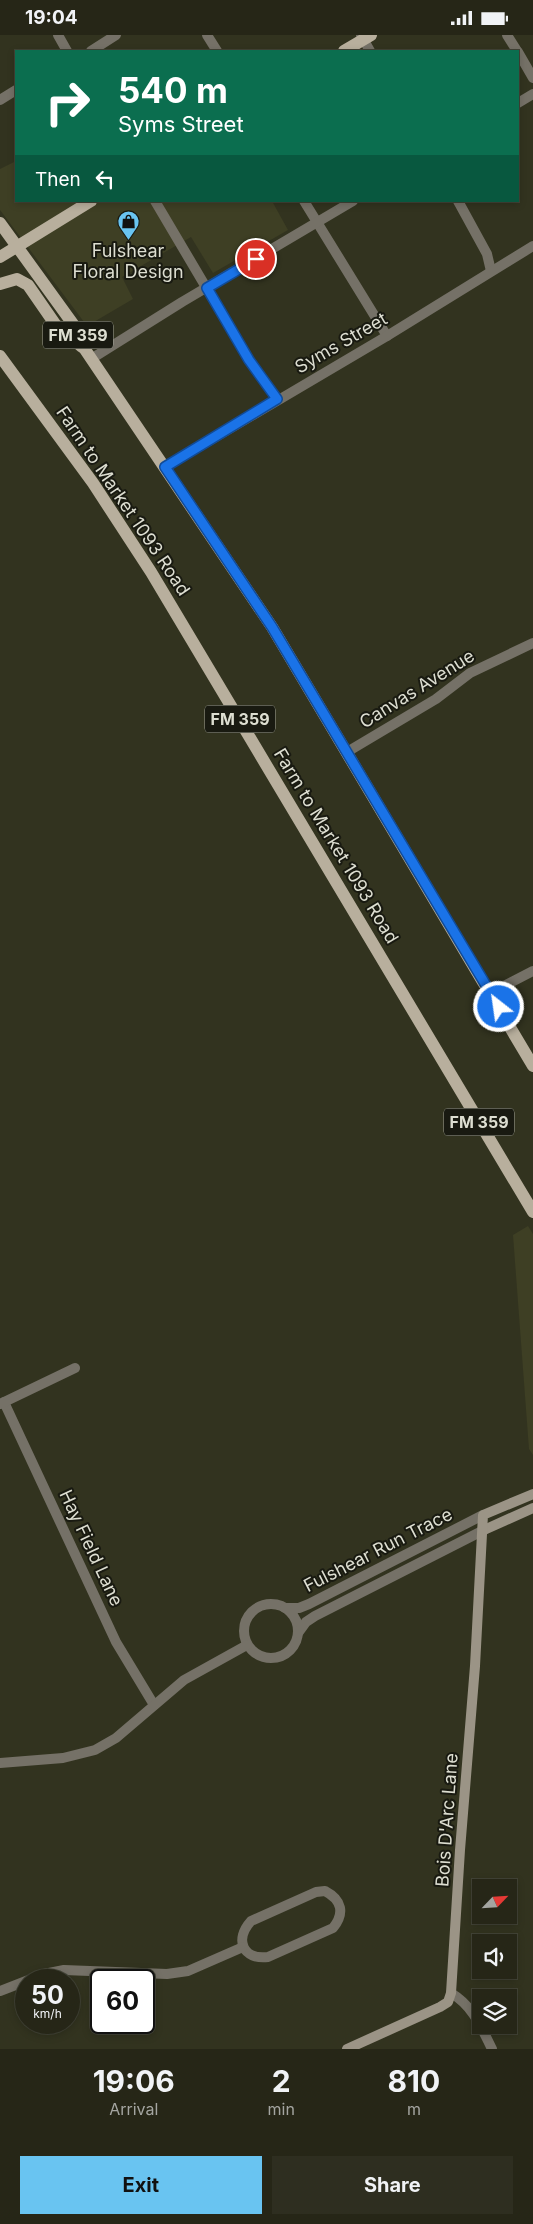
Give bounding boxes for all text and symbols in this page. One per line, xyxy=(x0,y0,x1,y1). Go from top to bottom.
text: 19:04 xyxy=(25,6,78,29)
text: 540 m xyxy=(118,69,228,111)
icon: right xyxy=(35,70,100,135)
text: Syms Street xyxy=(118,111,244,137)
icon: left xyxy=(91,165,119,193)
text: Then xyxy=(35,168,81,191)
shop icon: Fulshear Floral Design xyxy=(116,209,140,240)
pin xyxy=(235,238,277,280)
place label: Fulshear Floral Design xyxy=(72,240,184,282)
icon: arrive xyxy=(242,245,270,273)
street label: Syms Street xyxy=(291,308,391,377)
road number: FM 359 xyxy=(43,321,113,349)
street label: Farm to Market 1093 Road xyxy=(52,402,195,599)
street label: Canvas Avenue xyxy=(355,645,478,732)
road number: FM 359 xyxy=(205,706,275,733)
street label: Farm to Market 1093 Road xyxy=(270,745,403,947)
position arrow xyxy=(472,980,524,1032)
road number: FM 359 xyxy=(444,1109,514,1135)
street label: Hay Field Lane xyxy=(55,1486,128,1609)
street label: Fulshear Run Trace xyxy=(300,1503,456,1596)
street label: Bois D'Arc Lane xyxy=(431,1752,462,1888)
north arrow xyxy=(472,1879,518,1924)
map controls xyxy=(472,1879,517,2034)
button: sound xyxy=(472,1934,517,1979)
speed limit sign: 60 xyxy=(90,1969,155,2034)
text: 50 xyxy=(31,1980,64,2010)
button: layers xyxy=(472,1989,517,2034)
text: km/h xyxy=(33,2006,62,2021)
text: 19:06 xyxy=(93,2063,175,2099)
text: 2 xyxy=(272,2063,291,2099)
text: 810 xyxy=(388,2063,440,2099)
text: Arrival xyxy=(109,2099,158,2119)
text: min xyxy=(268,2099,295,2119)
text: m xyxy=(407,2099,421,2119)
button: Exit xyxy=(20,2156,262,2214)
button: Share xyxy=(272,2156,513,2214)

